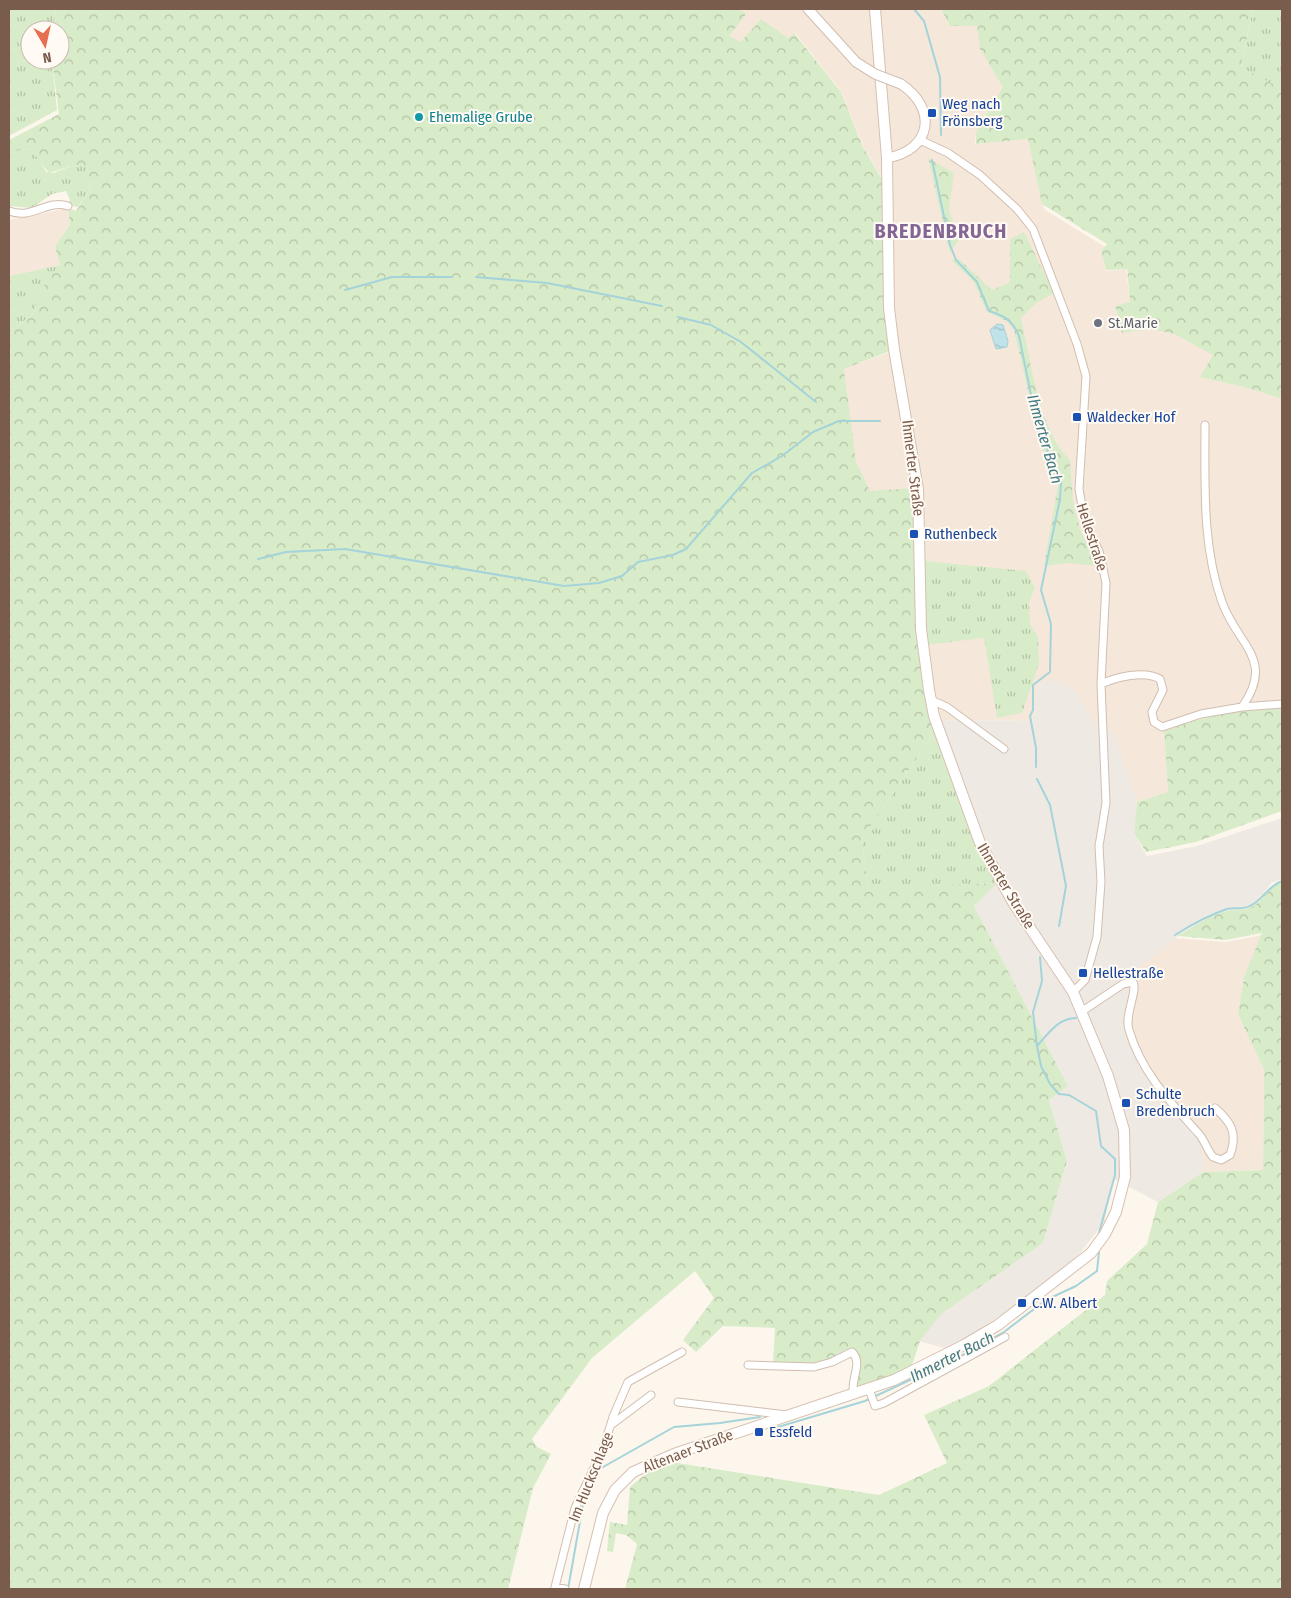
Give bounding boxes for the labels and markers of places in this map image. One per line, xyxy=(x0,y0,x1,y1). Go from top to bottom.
place label: Weg nach Frönsberg xyxy=(942,95,1003,130)
marker: Weg nach Frönsberg xyxy=(926,107,938,119)
place label: Ehemalige Grube xyxy=(429,108,533,126)
marker: Ehemalige Grube xyxy=(413,111,425,123)
place label: St.Marie xyxy=(1108,314,1158,332)
marker: St.Marie xyxy=(1092,317,1104,329)
place label: Waldecker Hof xyxy=(1087,408,1177,426)
marker: Waldecker Hof xyxy=(1071,411,1083,423)
place label: Ruthenbeck xyxy=(924,525,997,543)
marker: Ruthenbeck xyxy=(908,528,920,540)
place label: Hellestraße xyxy=(1093,964,1164,982)
marker: Hellestraße xyxy=(1077,967,1089,979)
place label: Schulte Bredenbruch xyxy=(1136,1085,1215,1120)
marker: Schulte Bredenbruch xyxy=(1120,1097,1132,1109)
place label: C.W. Albert xyxy=(1032,1294,1097,1312)
marker: C.W. Albert xyxy=(1016,1297,1028,1309)
place label: Essfeld xyxy=(769,1423,812,1441)
marker: Essfeld xyxy=(753,1426,765,1438)

